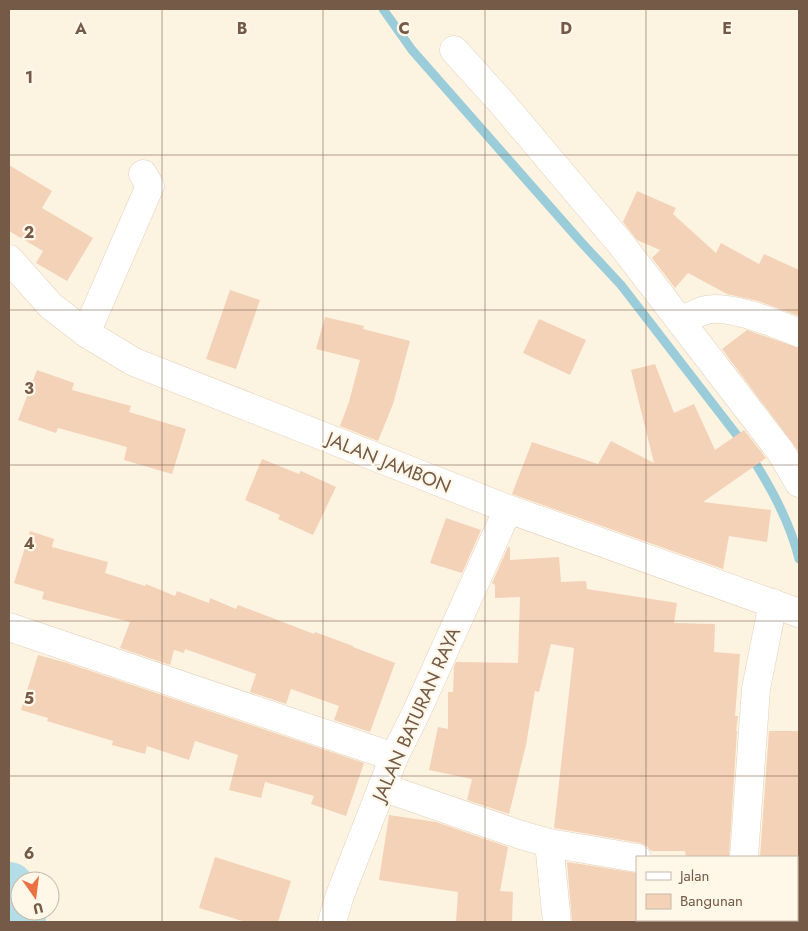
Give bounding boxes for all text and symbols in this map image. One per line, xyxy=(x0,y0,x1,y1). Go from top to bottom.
text: A xyxy=(74,17,87,40)
text: B xyxy=(237,17,247,40)
text: C xyxy=(398,17,410,40)
text: D xyxy=(560,17,572,40)
text: E xyxy=(722,17,732,40)
text: 1 xyxy=(25,66,33,89)
text: 2 xyxy=(24,221,34,244)
text: 3 xyxy=(24,377,34,400)
street label: JALAN JAMBON xyxy=(320,424,455,500)
text: 4 xyxy=(23,532,35,555)
street label: JALAN BATURAN RAYA xyxy=(365,622,467,808)
text: 5 xyxy=(24,687,34,710)
text: 6 xyxy=(24,842,34,865)
legend xyxy=(636,856,798,921)
text: Jalan xyxy=(678,865,709,887)
north arrow xyxy=(10,871,60,921)
text: Bangunan xyxy=(680,890,743,912)
text: U xyxy=(31,898,45,920)

